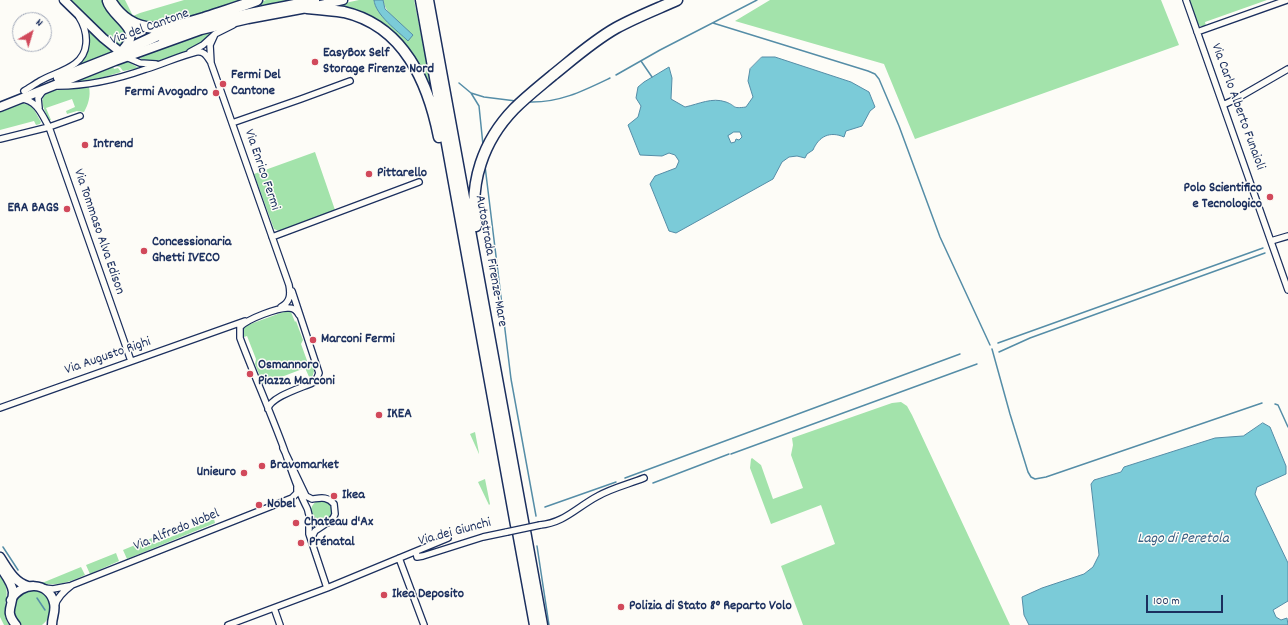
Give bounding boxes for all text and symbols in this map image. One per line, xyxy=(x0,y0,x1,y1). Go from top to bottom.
street label: Via del Cantone xyxy=(108,6,192,50)
north arrow xyxy=(12,12,52,52)
text: N xyxy=(32,15,46,31)
street label: Via Carlo Alberto Funaioli xyxy=(1206,41,1268,173)
place label: EasyBox Self Storage Firenze Nord xyxy=(323,46,434,78)
marker: EasyBox Self Storage Firenze Nord xyxy=(310,57,320,67)
place label: Fermi Del Cantone xyxy=(231,68,281,100)
marker: Fermi Del Cantone xyxy=(218,79,228,89)
place label: Fermi Avogadro xyxy=(125,85,208,101)
marker: Fermi Avogadro xyxy=(211,88,221,98)
street label: Via Enrico Fermi xyxy=(239,127,283,213)
place label: Intrend xyxy=(93,137,133,153)
marker: Intrend xyxy=(80,140,90,150)
place label: Pittarello xyxy=(377,166,427,182)
street label: Via Tommaso Alva Edison xyxy=(69,167,127,297)
marker: Pittarello xyxy=(364,169,374,179)
place label: Polo Scientifico e Tecnologico xyxy=(1184,181,1262,214)
marker: Polo Scientifico e Tecnologico xyxy=(1265,192,1275,202)
street label: Autostrada Firenze-Mare xyxy=(470,194,510,328)
place label: ERA BAGS xyxy=(7,201,59,217)
marker: ERA BAGS xyxy=(62,204,72,214)
place label: Concessionaria Ghetti IVECO xyxy=(152,235,231,268)
marker: Concessionaria Ghetti IVECO xyxy=(139,246,149,256)
place label: Marconi Fermi xyxy=(321,332,395,348)
street label: Via Augusto Righi xyxy=(63,334,153,380)
marker: Marconi Fermi xyxy=(308,335,318,345)
place label: Osmannoro Piazza Marconi xyxy=(258,358,335,390)
marker: Osmannoro Piazza Marconi xyxy=(245,369,255,379)
place label: IKEA xyxy=(387,407,412,423)
marker: IKEA xyxy=(374,410,384,420)
place label: Bravomarket xyxy=(270,458,339,474)
marker: Bravomarket xyxy=(257,461,267,471)
place label: Unieuro xyxy=(197,465,236,481)
marker: Unieuro xyxy=(239,468,249,478)
place label: Ikea xyxy=(342,488,365,504)
marker: Ikea xyxy=(329,491,339,501)
place label: Nobel xyxy=(267,497,296,513)
marker: Nobel xyxy=(254,500,264,510)
street label: Via Alfredo Nobel xyxy=(132,506,222,556)
place label: Chateau d'Ax xyxy=(304,515,373,531)
street label: Via dei Giunchi xyxy=(417,515,493,551)
marker: Chateau d'Ax xyxy=(291,518,301,528)
water label: Lago di Peretola xyxy=(1137,531,1229,549)
place label: Prénatal xyxy=(309,535,355,551)
marker: Prénatal xyxy=(296,538,306,548)
place label: Ikea Deposito xyxy=(392,587,464,603)
scale bar xyxy=(1148,587,1225,613)
marker: Ikea Deposito xyxy=(379,590,389,600)
text: 100 m xyxy=(1153,593,1180,610)
place label: Polizia di Stato 8° Reparto Volo xyxy=(629,599,792,615)
marker: Polizia di Stato 8° Reparto Volo xyxy=(616,602,626,612)

